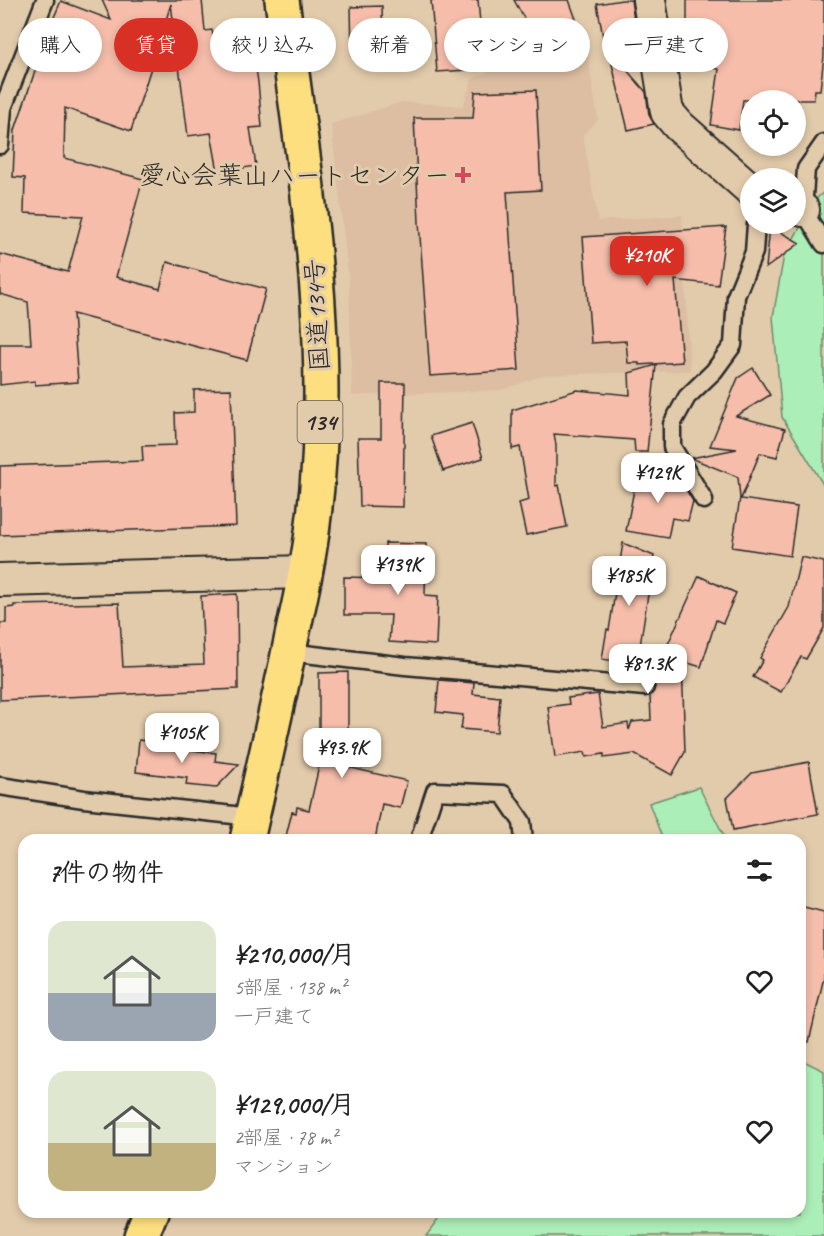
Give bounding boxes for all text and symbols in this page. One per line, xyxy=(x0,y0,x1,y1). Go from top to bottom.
chip: 購入 xyxy=(18,18,102,72)
chip: 賃貸 xyxy=(114,18,198,72)
chip: 絞り込み xyxy=(210,18,336,72)
chip: 新着 xyxy=(348,18,432,72)
chip: マンション xyxy=(444,18,590,72)
chip: 一戸建て xyxy=(602,18,728,72)
map controls xyxy=(740,90,806,234)
button: locate xyxy=(740,90,806,156)
place label: 愛心会葉山ハートセンター xyxy=(139,159,450,192)
marker: 愛心会葉山ハートセンター xyxy=(454,166,472,184)
button: layers xyxy=(740,168,806,234)
pin: ¥210K xyxy=(605,236,689,287)
text: ¥210K xyxy=(624,243,670,268)
street label: 国道134号 xyxy=(298,258,336,372)
road number: 134 xyxy=(298,401,342,443)
pin: ¥129K xyxy=(616,453,700,504)
text: ¥129K xyxy=(635,460,681,485)
pin: ¥139K xyxy=(356,545,440,596)
text: ¥139K xyxy=(375,552,421,577)
pin: ¥185K xyxy=(587,556,671,607)
text: ¥185K xyxy=(606,563,652,588)
pin: ¥81.3K xyxy=(599,644,697,695)
text: ¥81.3K xyxy=(623,651,673,676)
pin: ¥105K xyxy=(140,713,224,764)
text: ¥105K xyxy=(159,720,205,745)
pin: ¥93.9K xyxy=(293,728,391,779)
text: ¥93.9K xyxy=(317,735,367,760)
icon: filters xyxy=(743,854,776,887)
text: 7件の物件 xyxy=(48,856,164,889)
text: ¥210,000/月 xyxy=(234,938,356,971)
icon: home xyxy=(96,945,168,1017)
icon: heart xyxy=(743,965,776,998)
text: 5部屋 · 138 m² xyxy=(234,975,346,1000)
text: 一戸建て xyxy=(234,1004,314,1029)
text: ¥129,000/月 xyxy=(234,1088,355,1121)
icon: home xyxy=(96,1095,168,1167)
icon: heart xyxy=(743,1115,776,1148)
text: 2部屋 · 78 m² xyxy=(234,1125,337,1150)
text: マンション xyxy=(234,1154,333,1179)

